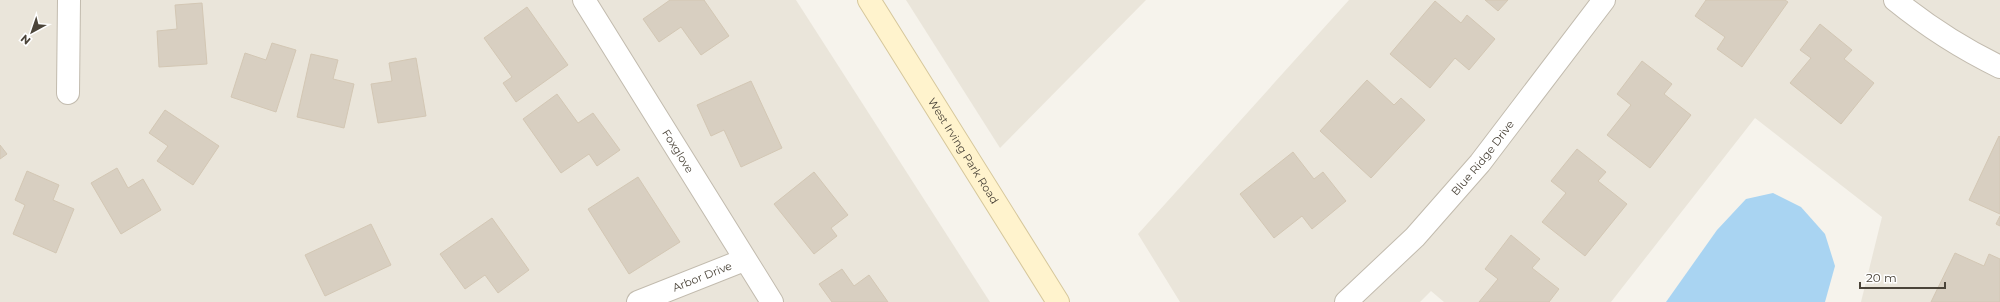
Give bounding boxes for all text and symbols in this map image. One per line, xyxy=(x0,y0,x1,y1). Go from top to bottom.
north arrow xyxy=(12,12,52,52)
text: N xyxy=(18,31,33,48)
street label: West Irving Park Road xyxy=(925,95,1002,207)
street label: Blue Ridge Drive xyxy=(1448,117,1517,198)
street label: Foxglove xyxy=(659,127,697,176)
street label: Arbor Drive xyxy=(670,258,734,295)
scale bar xyxy=(1860,264,1945,290)
text: 20 m xyxy=(1866,270,1897,285)

